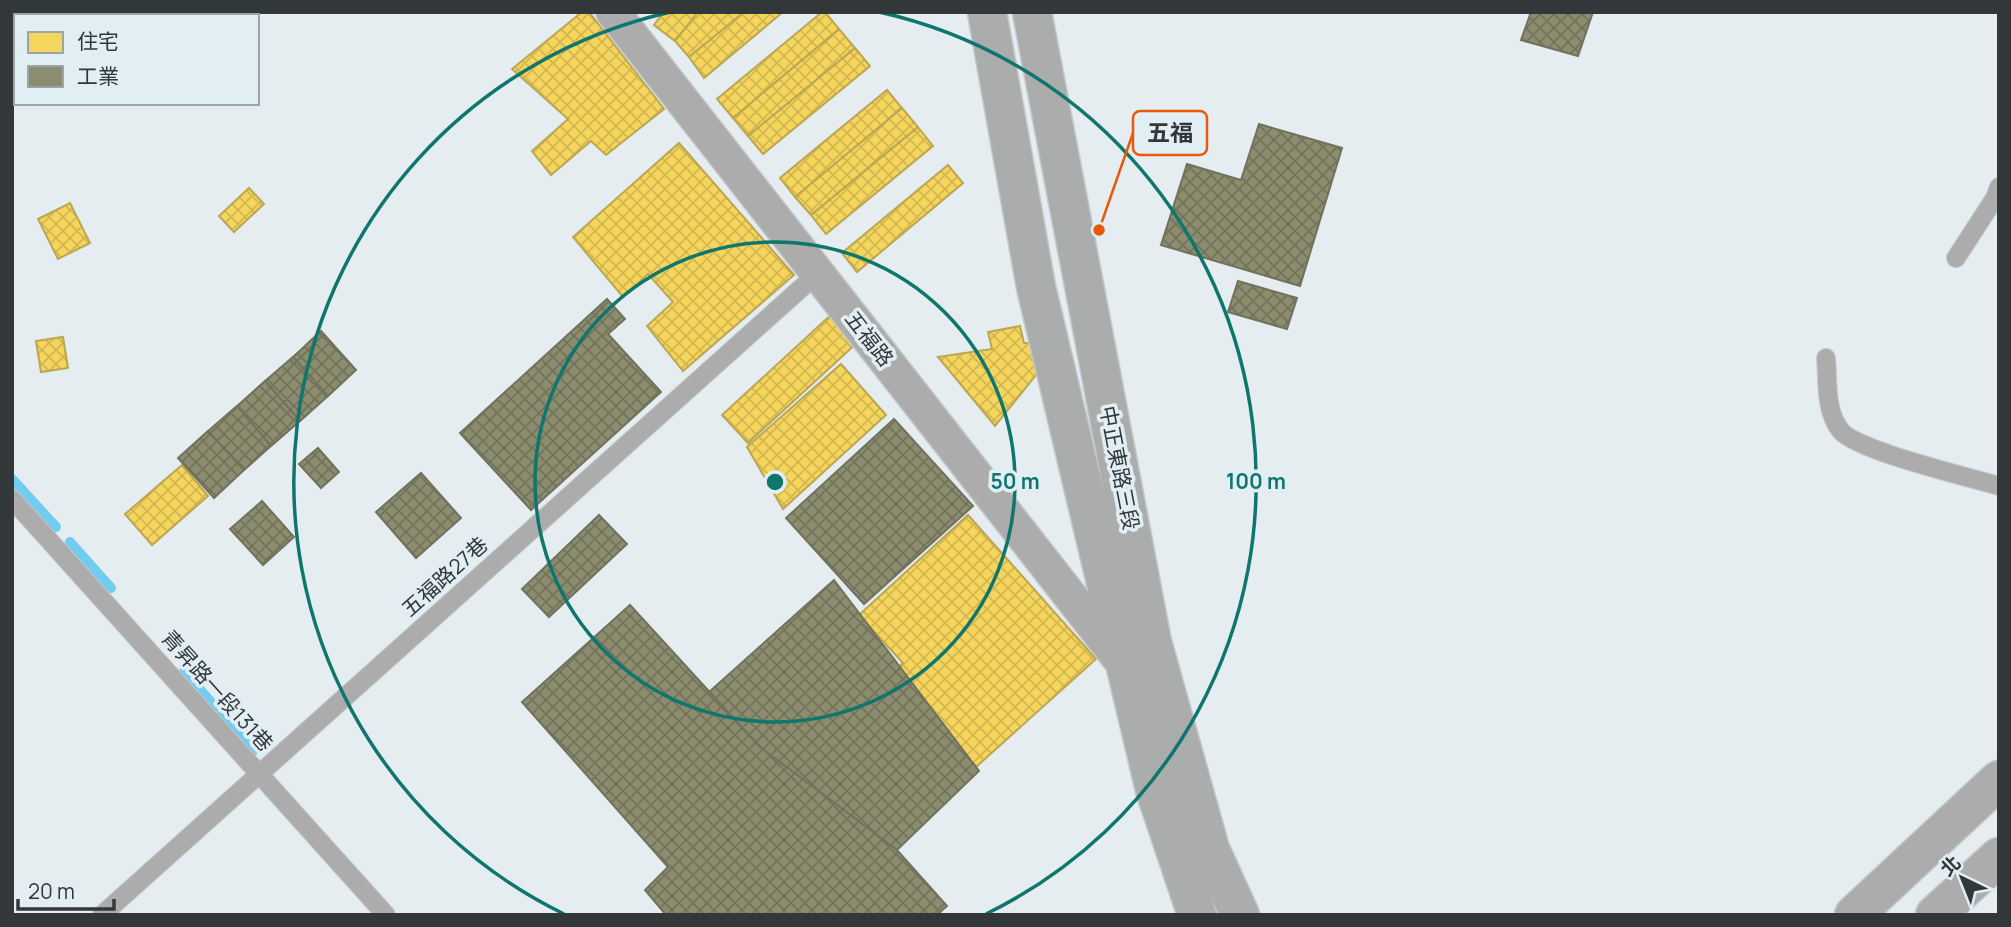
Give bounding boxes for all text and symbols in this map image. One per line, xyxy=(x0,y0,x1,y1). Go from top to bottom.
legend xyxy=(14,14,259,105)
text: 住宅 xyxy=(77,27,119,55)
text: 工業 xyxy=(77,62,119,90)
callout: 五福 xyxy=(1133,111,1207,155)
text: 五福 xyxy=(1147,116,1193,148)
street label: 五福路 xyxy=(839,305,900,372)
street label: 中正東路三段 xyxy=(1094,403,1146,532)
text: 50 m xyxy=(990,467,1040,495)
text: 100 m xyxy=(1226,467,1286,495)
centre of rings xyxy=(763,470,787,494)
street label: 五福路27巷 xyxy=(395,530,493,622)
street label: 青昇路一段131巷 xyxy=(156,624,280,757)
north arrow xyxy=(1927,843,1997,913)
text: 北 xyxy=(1935,850,1966,882)
scale bar xyxy=(18,867,114,911)
text: 20 m xyxy=(28,877,75,905)

